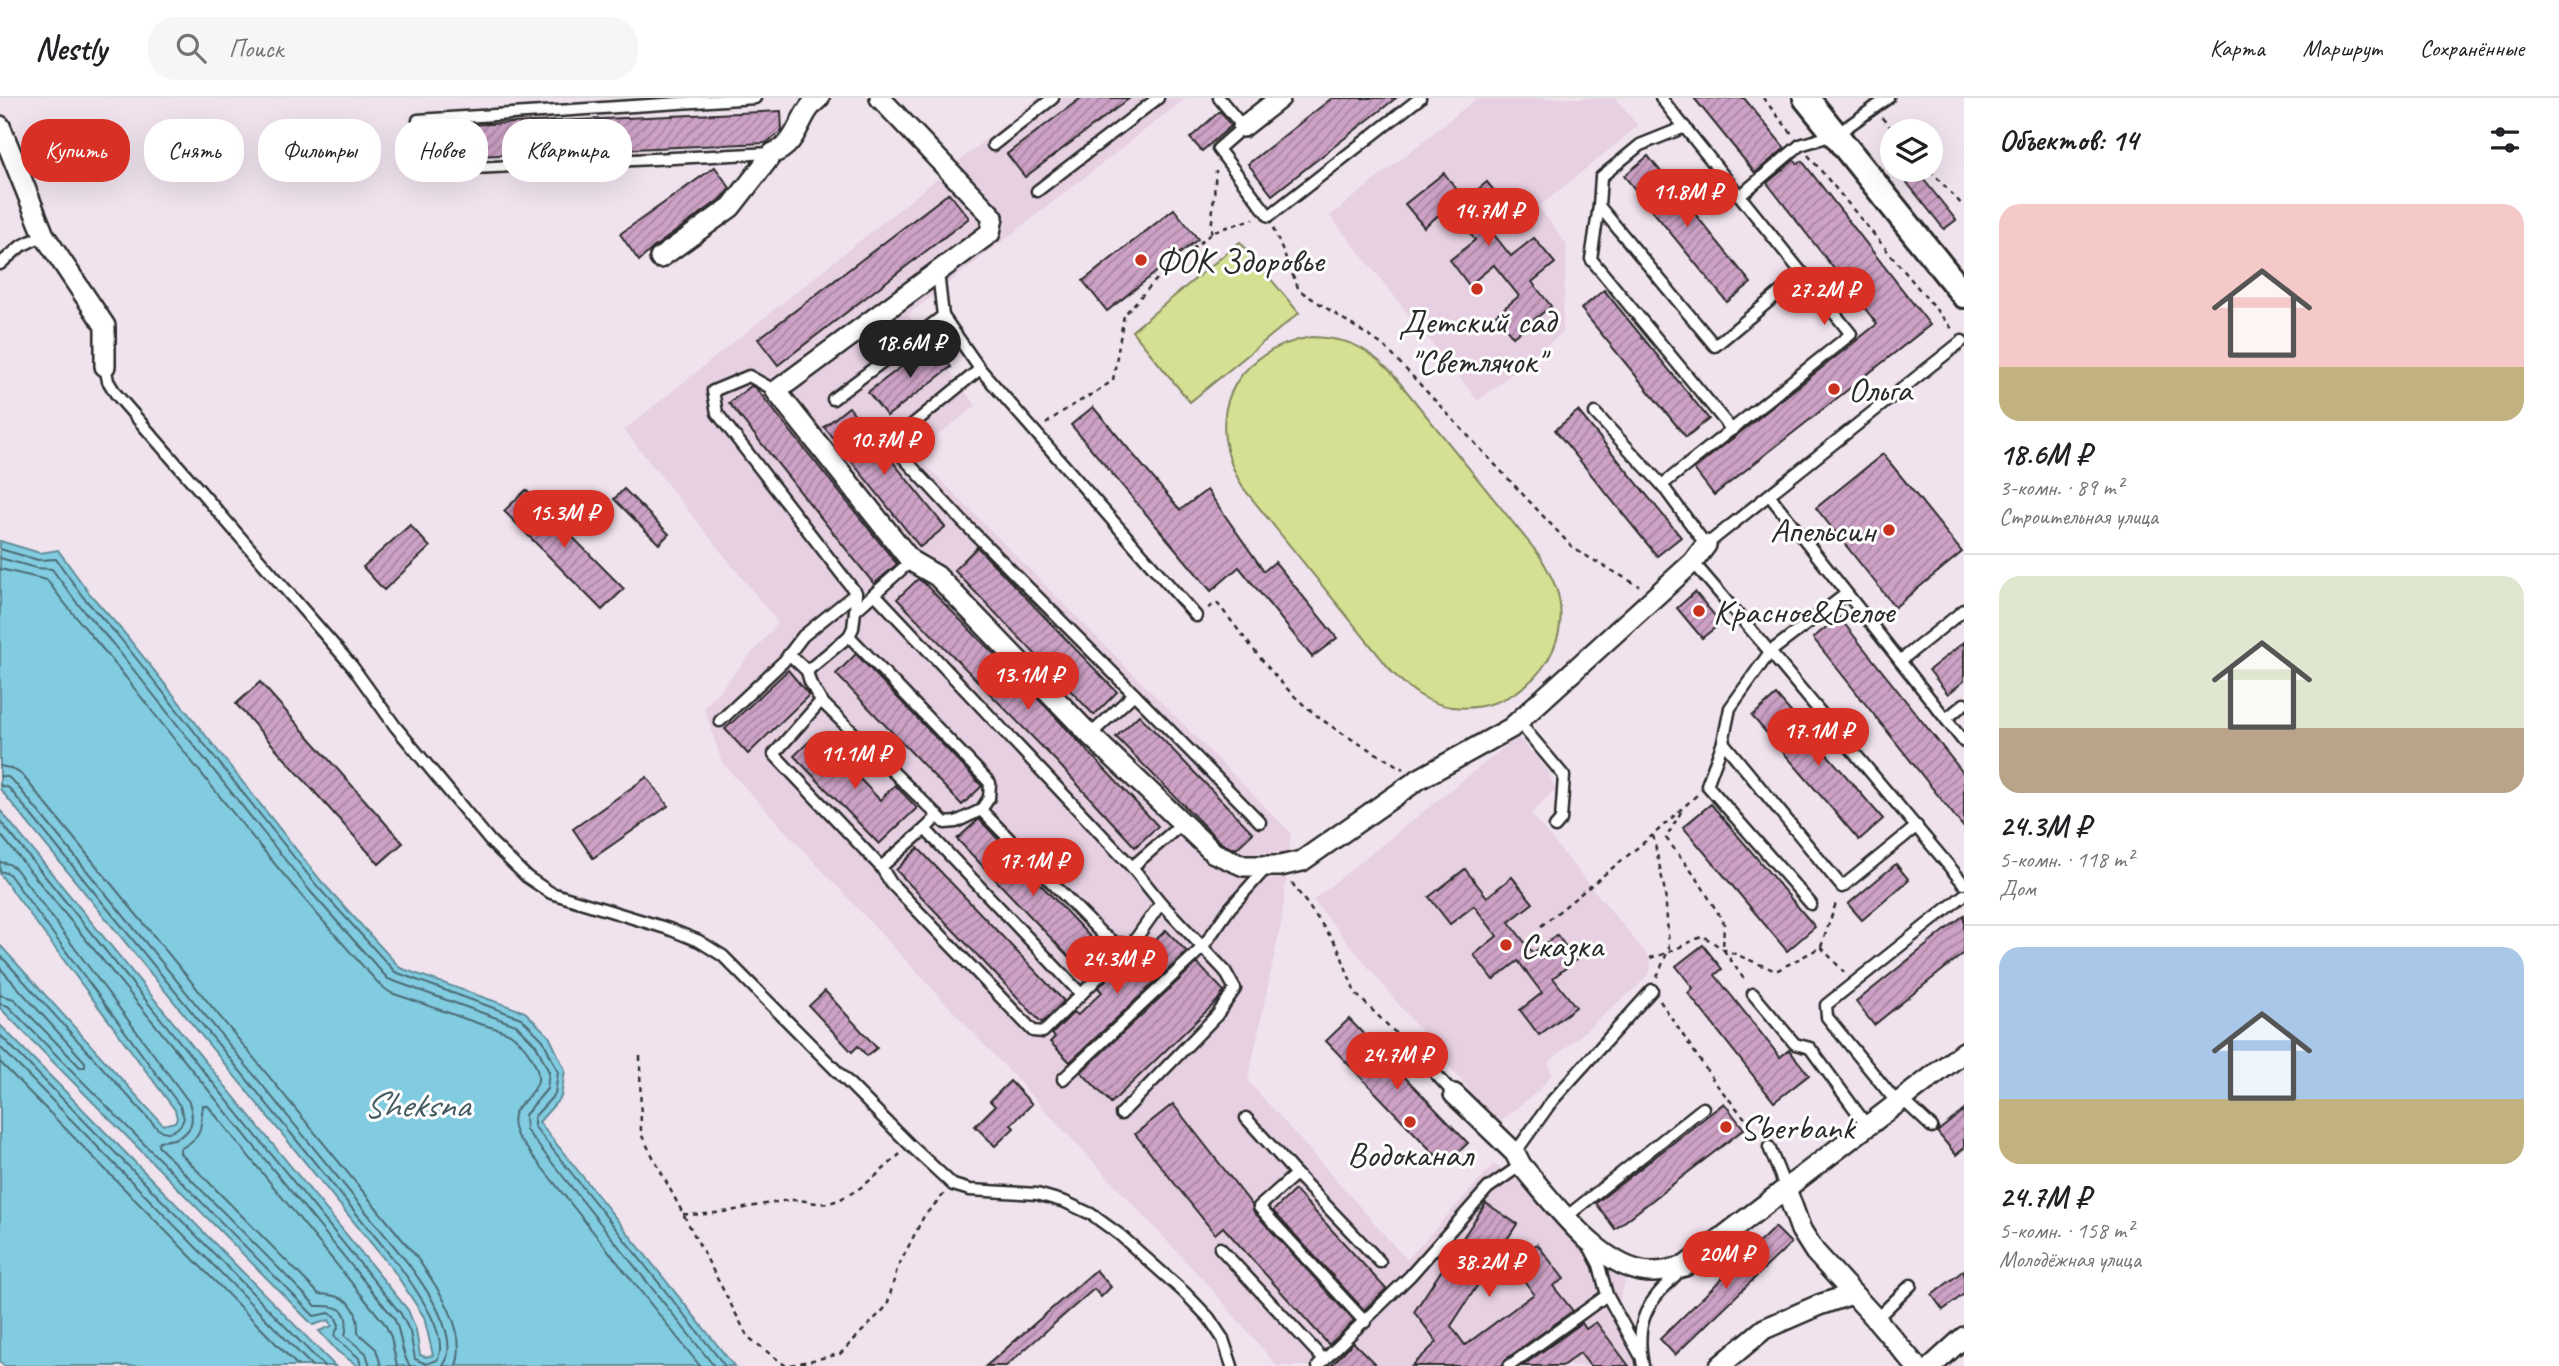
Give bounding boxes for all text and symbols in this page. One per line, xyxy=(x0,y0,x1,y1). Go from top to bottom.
search box xyxy=(148,17,638,80)
text: Nestly xyxy=(35,27,106,69)
icon: search xyxy=(172,29,210,67)
text: Поиск xyxy=(228,32,283,65)
text: Карта xyxy=(2210,33,2265,63)
text: Маршрут xyxy=(2303,33,2382,63)
text: Сохранённые xyxy=(2420,33,2524,63)
chip: Купить xyxy=(21,119,130,182)
chip: Снять xyxy=(144,119,244,182)
chip: Фильтры xyxy=(258,119,381,182)
chip: Новое xyxy=(395,119,488,182)
chip: Квартира xyxy=(502,119,632,182)
map controls xyxy=(1880,119,1943,182)
button: layers xyxy=(1880,119,1943,182)
text: Объектов: 14 xyxy=(1999,121,2138,159)
icon: filters xyxy=(2486,121,2524,159)
pin: 11.8M ₽ xyxy=(1622,170,1752,229)
text: 11.8M ₽ xyxy=(1652,177,1722,206)
pin: 14.7M ₽ xyxy=(1423,188,1553,248)
text: 14.7M ₽ xyxy=(1453,196,1523,225)
place label: ФОК Здоровье xyxy=(1155,238,1326,283)
icon: home xyxy=(2199,250,2325,376)
marker: ФОК Здоровье xyxy=(1133,252,1149,268)
pin: 27.2M ₽ xyxy=(1759,268,1889,327)
text: 27.2M ₽ xyxy=(1789,275,1859,304)
marker: Детский сад "Светлячок" xyxy=(1469,281,1485,297)
place label: Детский сад "Светлячок" xyxy=(1398,299,1558,384)
pin: 18.6M ₽ xyxy=(845,320,975,380)
text: 18.6M ₽ xyxy=(875,328,945,357)
place label: Ольга xyxy=(1848,367,1914,412)
marker: Ольга xyxy=(1826,381,1842,397)
pin: 10.7M ₽ xyxy=(819,418,949,477)
text: 10.7M ₽ xyxy=(849,425,919,454)
text: 18.6M ₽ xyxy=(1999,435,2091,473)
text: 3-комн. · 89 m² xyxy=(1999,473,2123,502)
pin: 15.3M ₽ xyxy=(499,490,629,550)
text: 15.3M ₽ xyxy=(529,498,599,527)
text: Строительная улица xyxy=(1999,502,2158,531)
place label: Апельсин xyxy=(1770,508,1877,553)
marker: Апельсин xyxy=(1881,522,1897,538)
place label: Красное&Белое xyxy=(1713,589,1897,634)
marker: Красное&Белое xyxy=(1691,603,1707,619)
icon: home xyxy=(2199,622,2325,748)
pin: 13.1M ₽ xyxy=(963,652,1093,712)
text: 13.1M ₽ xyxy=(993,660,1063,689)
pin: 17.1M ₽ xyxy=(1753,708,1883,768)
text: 17.1M ₽ xyxy=(1783,716,1853,745)
pin: 11.1M ₽ xyxy=(790,732,920,791)
text: 11.1M ₽ xyxy=(820,739,890,768)
text: 24.3M ₽ xyxy=(1999,807,2090,845)
pin: 17.1M ₽ xyxy=(968,838,1098,898)
text: 5-комн. · 118 m² xyxy=(1999,845,2133,874)
text: 17.1M ₽ xyxy=(998,846,1068,875)
text: Дом xyxy=(1999,874,2036,903)
place label: Сказка xyxy=(1520,923,1605,968)
pin: 24.3M ₽ xyxy=(1052,936,1182,996)
marker: Сказка xyxy=(1498,937,1514,953)
text: 24.3M ₽ xyxy=(1082,944,1152,973)
icon: home xyxy=(2199,993,2325,1119)
pin: 24.7M ₽ xyxy=(1332,1032,1462,1092)
text: 24.7M ₽ xyxy=(1362,1040,1432,1069)
water label: Sheksna xyxy=(363,1081,472,1128)
place label: Sberbank xyxy=(1740,1105,1857,1150)
marker: Водоканал xyxy=(1402,1114,1418,1130)
marker: Sberbank xyxy=(1718,1119,1734,1135)
place label: Водоканал xyxy=(1347,1132,1475,1177)
text: 24.7M ₽ xyxy=(1999,1178,2090,1216)
text: 5-комн. · 158 m² xyxy=(1999,1216,2133,1245)
pin: 20M ₽ xyxy=(1677,1232,1775,1291)
text: 20M ₽ xyxy=(1699,1239,1753,1268)
pin: 38.2M ₽ xyxy=(1424,1240,1554,1299)
text: Молодёжная улица xyxy=(1999,1245,2141,1274)
text: 38.2M ₽ xyxy=(1454,1247,1524,1276)

